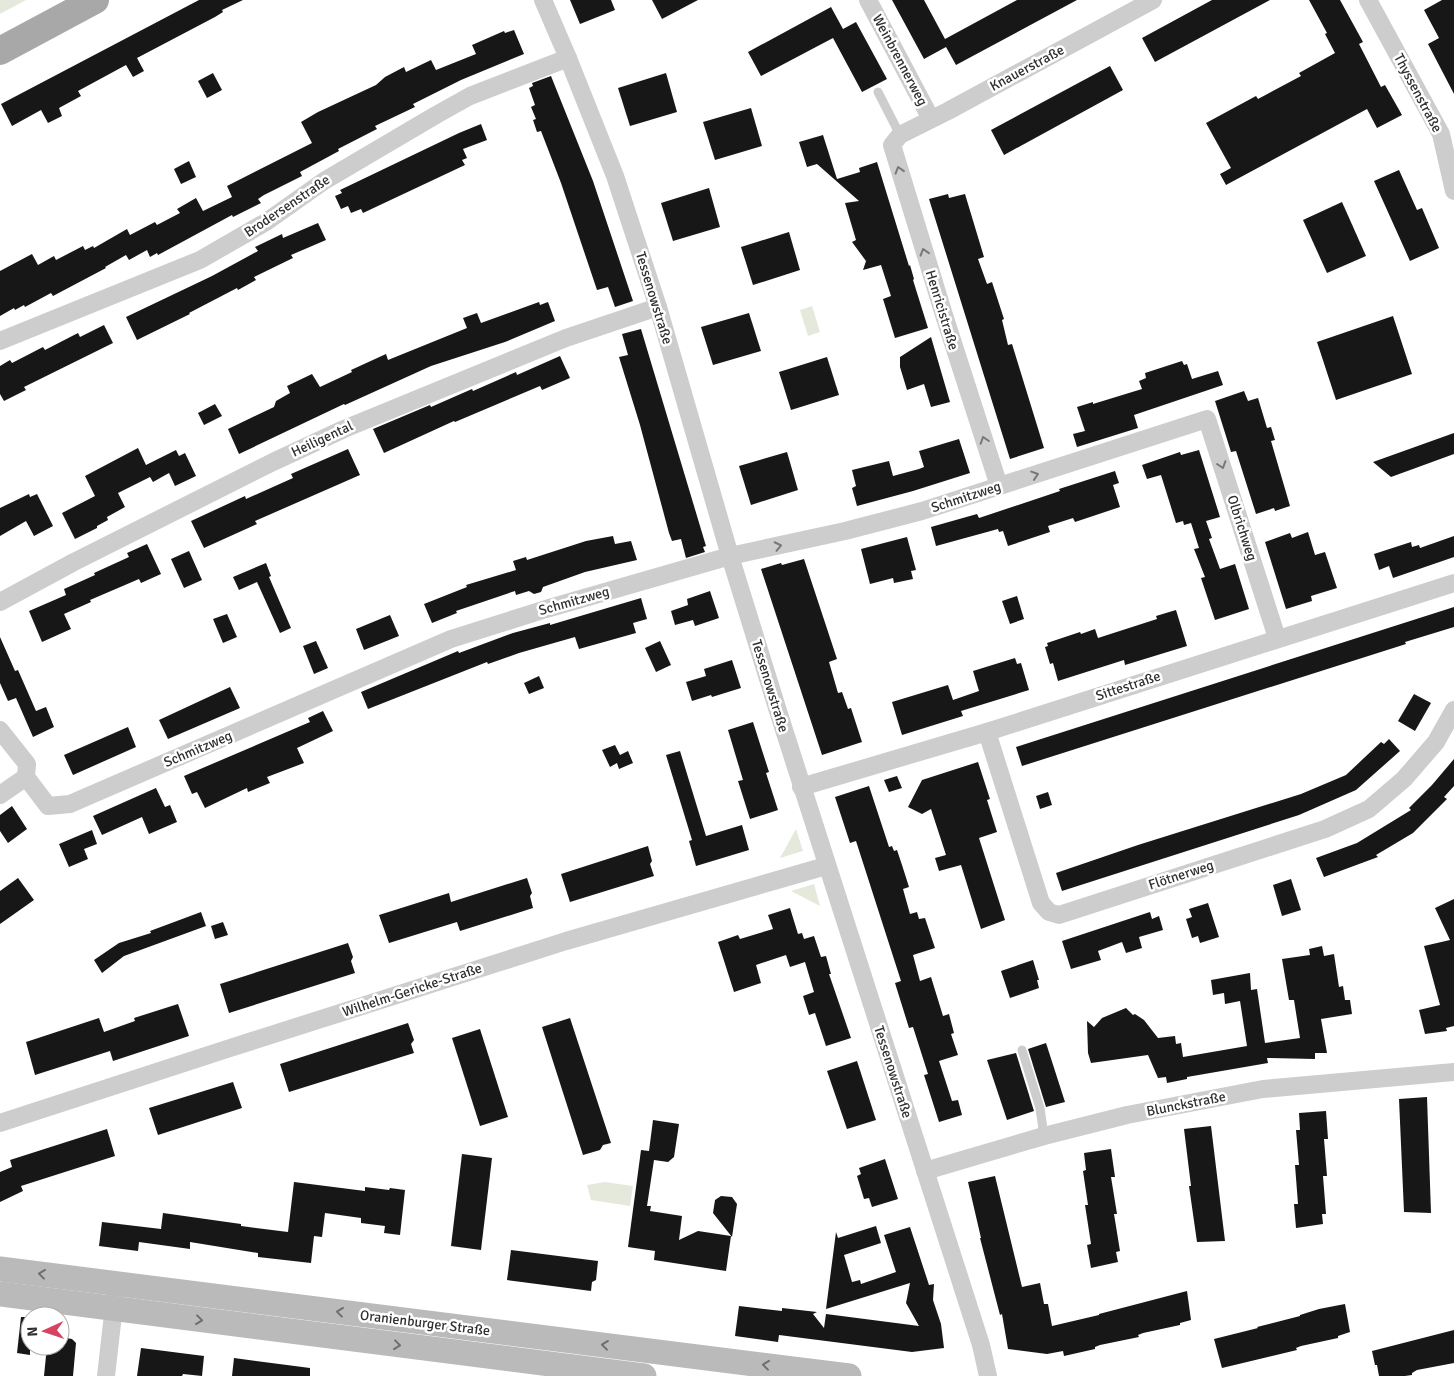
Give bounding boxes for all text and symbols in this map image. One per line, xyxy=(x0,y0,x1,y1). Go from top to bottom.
street label: Weinbrennerweg xyxy=(869,11,931,109)
street label: Knauerstraße xyxy=(987,41,1067,95)
street label: Thyssenstraße xyxy=(1390,51,1446,135)
one-way arrow xyxy=(895,167,905,175)
street label: Brodersenstraße xyxy=(241,171,333,241)
one-way arrow xyxy=(920,248,930,256)
street label: Tessenowstraße xyxy=(632,250,676,346)
street label: Henricistraße xyxy=(922,268,962,352)
street label: Heiligental xyxy=(288,417,356,461)
one-way arrow xyxy=(980,436,990,445)
one-way arrow xyxy=(1216,460,1226,469)
one-way arrow xyxy=(1031,470,1039,480)
street label: Schmitzweg xyxy=(929,478,1003,516)
street label: Olbrichweg xyxy=(1223,493,1261,563)
one-way arrow xyxy=(773,541,782,552)
street label: Schmitzweg xyxy=(537,583,611,619)
street label: Tessenowstraße xyxy=(748,638,792,734)
street label: Sittestraße xyxy=(1093,668,1163,704)
street label: Schmitzweg xyxy=(161,727,235,771)
street label: Flötnerweg xyxy=(1146,856,1216,894)
street label: Wilhelm-Gericke-Straße xyxy=(340,959,484,1021)
street label: Tessenowstraße xyxy=(870,1024,916,1120)
street label: Blunckstraße xyxy=(1145,1088,1227,1120)
one-way arrow xyxy=(37,1269,45,1280)
north arrow xyxy=(20,1306,70,1356)
one-way arrow xyxy=(335,1307,343,1318)
street label: Oranienburger Straße xyxy=(359,1307,491,1339)
one-way arrow xyxy=(196,1314,204,1325)
text: N xyxy=(24,1326,41,1337)
one-way arrow xyxy=(394,1339,402,1350)
one-way arrow xyxy=(601,1340,609,1351)
one-way arrow xyxy=(762,1360,770,1371)

